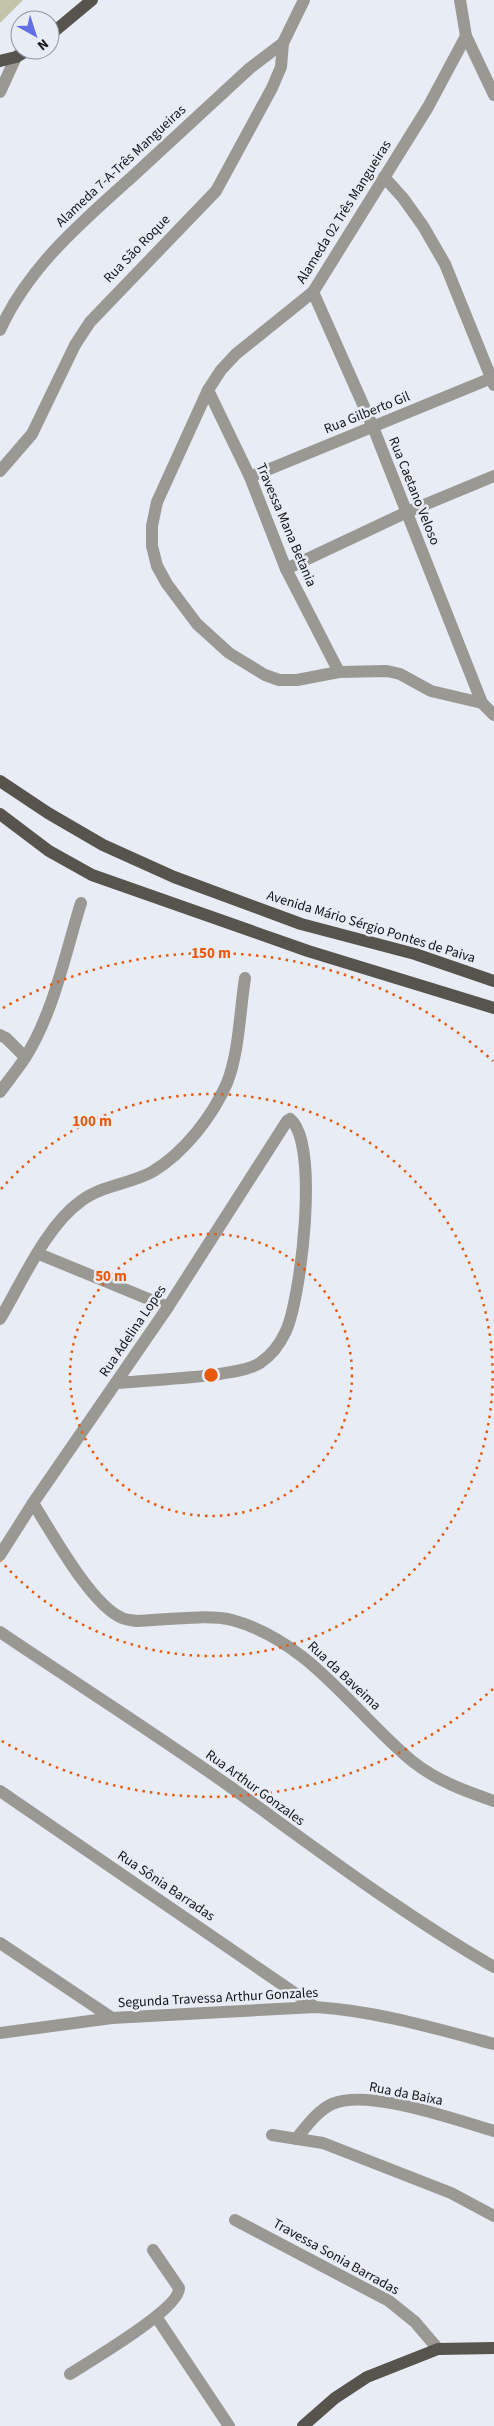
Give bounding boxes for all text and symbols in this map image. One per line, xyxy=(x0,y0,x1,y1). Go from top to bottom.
north arrow xyxy=(10,10,60,60)
text: N xyxy=(33,34,52,55)
street label: Alameda 7-A-Três Mangueiras xyxy=(51,100,191,232)
street label: Alameda 02 Três Mangueiras xyxy=(292,136,396,288)
street label: Rua São Roque xyxy=(99,210,175,288)
street label: Rua Gilberto Gil xyxy=(321,386,413,439)
street label: Rua Caetano Veloso xyxy=(383,434,445,548)
street label: Travessa Mana Betania xyxy=(251,460,321,590)
street label: Avenida Mário Sérgio Pontes de Paiva xyxy=(264,886,478,968)
text: 150 m xyxy=(191,943,231,964)
text: 100 m xyxy=(72,1111,112,1132)
text: 50 m xyxy=(95,1266,127,1287)
street label: Rua Adelina Lopes xyxy=(95,1281,171,1381)
centre of rings xyxy=(202,1366,220,1384)
street label: Rua da Baveima xyxy=(303,1637,385,1715)
street label: Rua Arthur Gonzales xyxy=(201,1745,309,1831)
street label: Rua Sônia Barradas xyxy=(113,1846,219,1926)
street label: Segunda Travessa Arthur Gonzales xyxy=(117,1983,319,2013)
street label: Rua da Baixa xyxy=(367,2077,445,2111)
street label: Travessa Sonia Barradas xyxy=(269,2214,403,2300)

